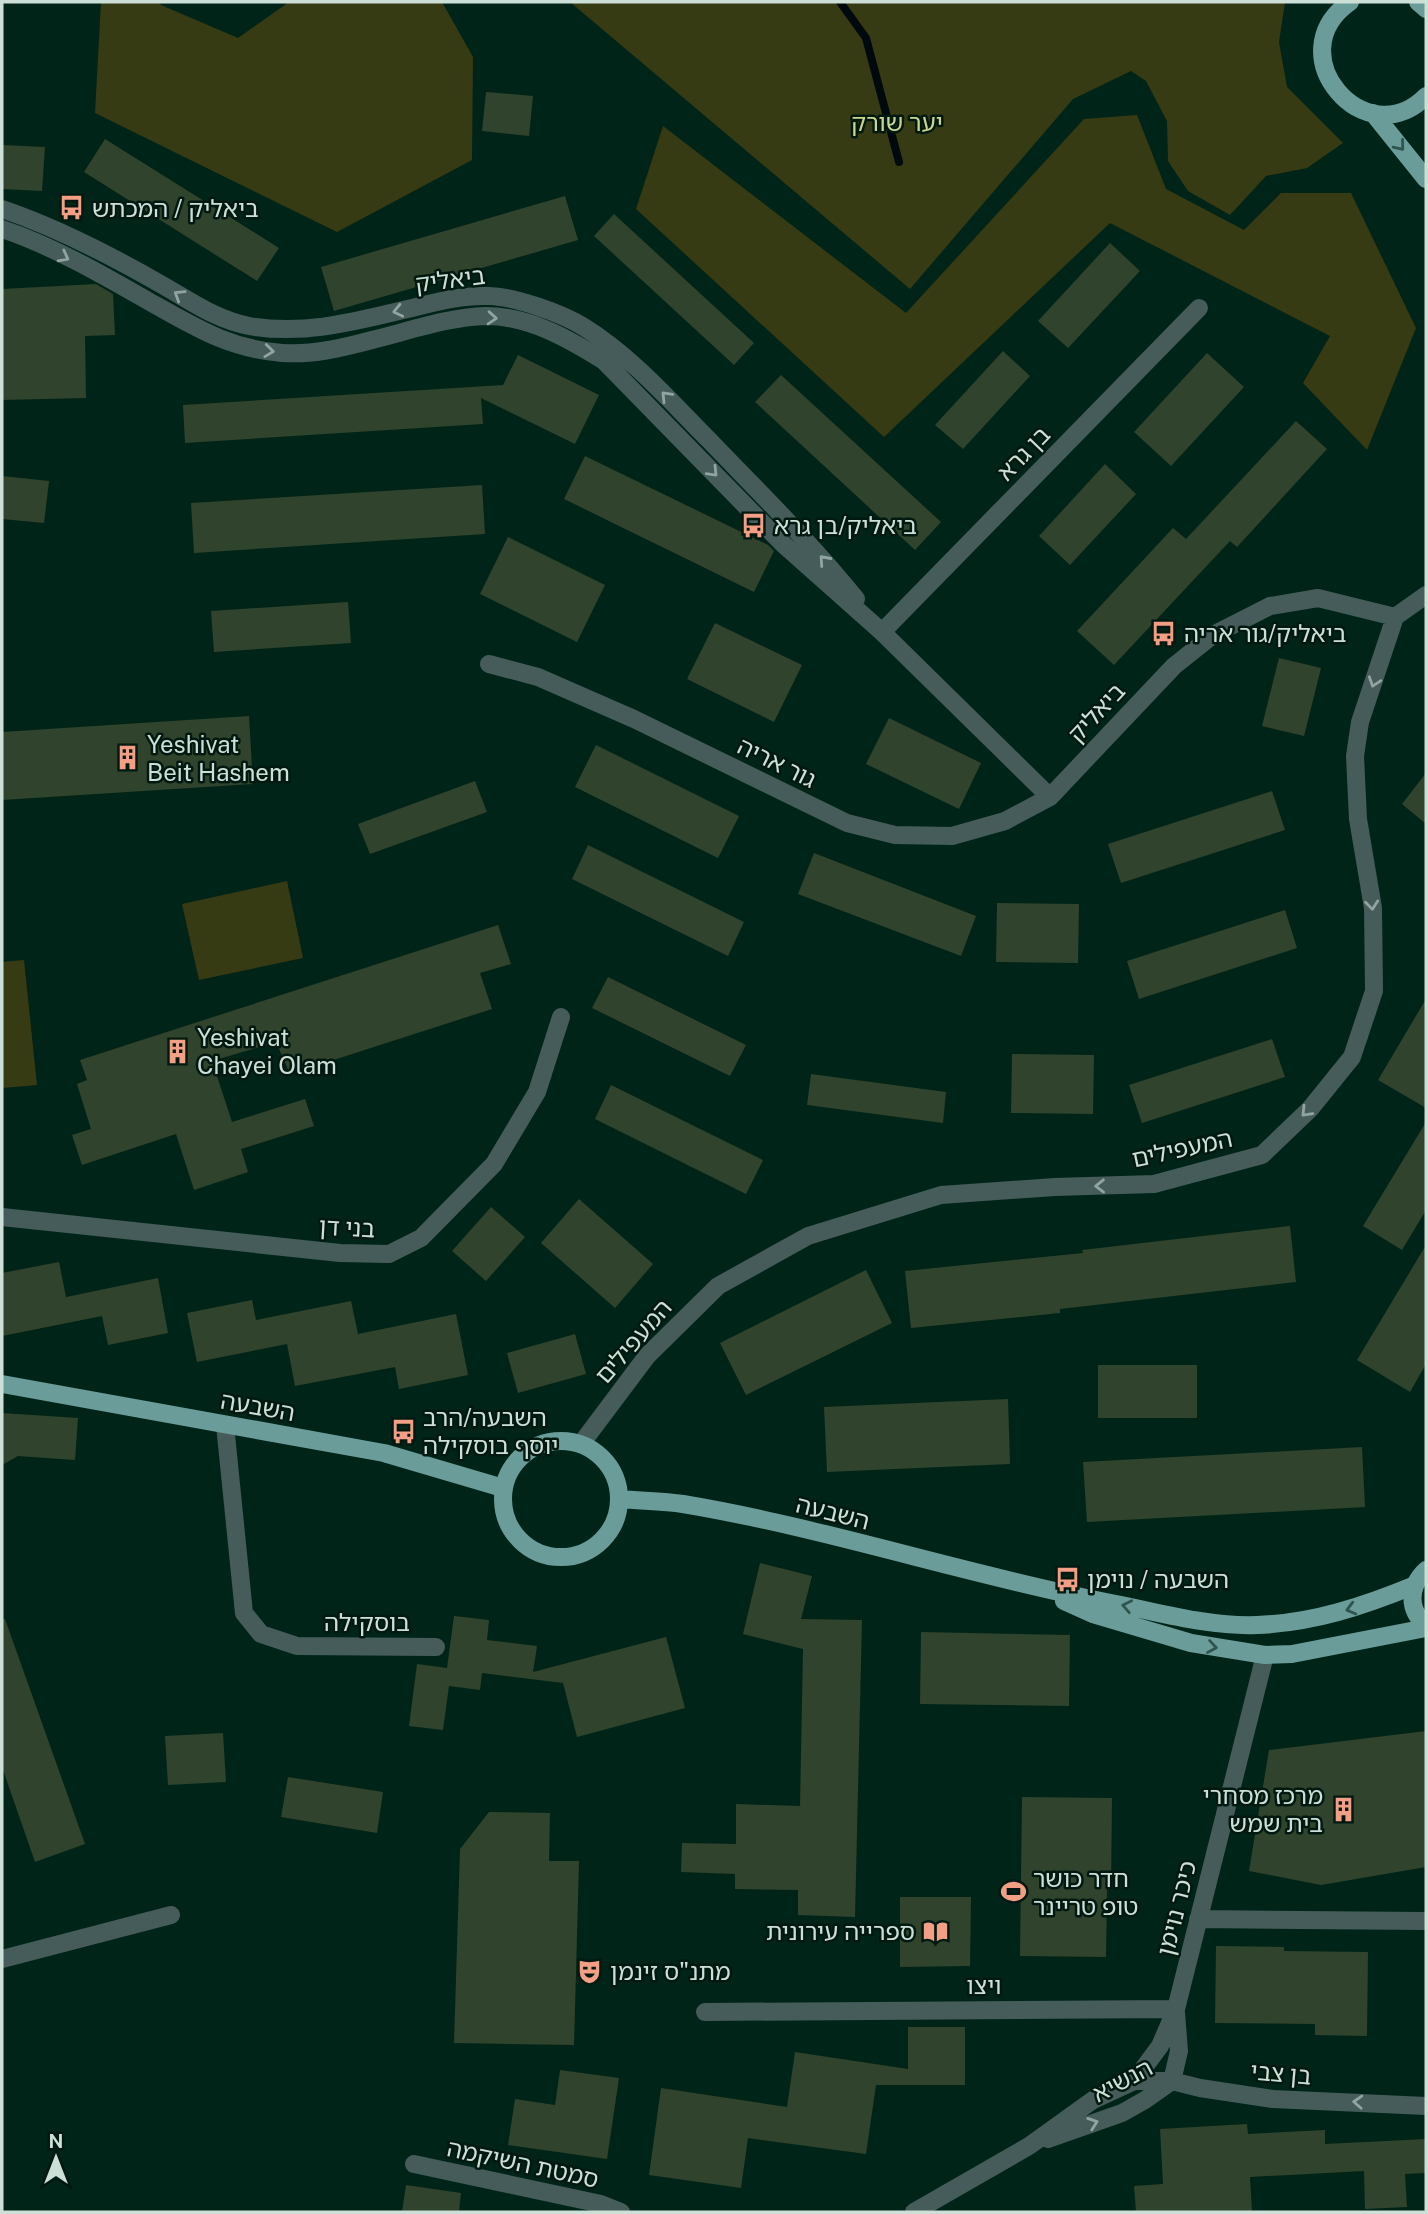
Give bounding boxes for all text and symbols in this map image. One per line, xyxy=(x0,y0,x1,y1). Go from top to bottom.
park label: יער שורק xyxy=(851,108,943,136)
one-way arrow xyxy=(1391,139,1404,151)
bus stop icon: ביאליק / המכתש xyxy=(58,194,86,222)
place label: ביאליק / המכתש xyxy=(92,194,259,222)
one-way arrow xyxy=(57,248,69,262)
street label: ביאליק xyxy=(413,261,487,297)
one-way arrow xyxy=(174,291,187,304)
one-way arrow xyxy=(392,303,404,318)
one-way arrow xyxy=(487,310,498,325)
one-way arrow xyxy=(263,344,275,359)
one-way arrow xyxy=(661,392,674,405)
street label: בן גרא xyxy=(991,420,1055,486)
one-way arrow xyxy=(704,464,717,477)
bus stop icon: ביאליק/בן גרא xyxy=(740,511,768,539)
place label: ביאליק/בן גרא xyxy=(774,511,917,539)
one-way arrow xyxy=(820,555,832,568)
bus stop icon: ביאליק/גור אריה xyxy=(1150,619,1178,647)
place label: ביאליק/גור אריה xyxy=(1184,619,1347,647)
one-way arrow xyxy=(1367,675,1382,687)
street label: ביאליק xyxy=(1062,677,1130,747)
place label: Yeshivat Beit Hashem xyxy=(147,730,290,786)
street label: גור אריה xyxy=(733,731,821,793)
building icon: Yeshivat Beit Hashem xyxy=(113,744,141,772)
one-way arrow xyxy=(1364,900,1379,911)
place label: Yeshivat Chayei Olam xyxy=(197,1023,337,1079)
building icon: Yeshivat Chayei Olam xyxy=(163,1037,191,1065)
one-way arrow xyxy=(1301,1104,1314,1117)
street label: המעפילים xyxy=(1129,1124,1235,1172)
one-way arrow xyxy=(1094,1178,1105,1193)
street label: בני דן xyxy=(318,1212,376,1242)
street label: המעפילים xyxy=(589,1293,677,1389)
street label: השבעה xyxy=(219,1386,297,1426)
place label: השבעה/הרב יוסף בוסקילה xyxy=(423,1403,558,1459)
bus stop icon: השבעה/הרב יוסף בוסקילה xyxy=(389,1417,417,1445)
street label: השבעה xyxy=(793,1489,873,1535)
bus stop icon: השבעה / נוימן xyxy=(1053,1565,1081,1593)
place label: השבעה / נוימן xyxy=(1087,1565,1229,1593)
one-way arrow xyxy=(1121,1599,1133,1614)
one-way arrow xyxy=(1345,1601,1357,1615)
street label: בוסקילה xyxy=(324,1608,410,1636)
one-way arrow xyxy=(1206,1639,1218,1654)
place label: מרכז מסחרי בית שמש xyxy=(1203,1781,1323,1837)
building icon: מרכז מסחרי בית שמש xyxy=(1329,1795,1357,1823)
street label: כיכר נוימן xyxy=(1151,1858,1201,1958)
place label: חדר כושר טופ טריינר xyxy=(1033,1864,1139,1920)
sports icon: חדר כושר טופ טריינר xyxy=(999,1878,1027,1906)
place label: ספרייה עירונית xyxy=(766,1917,915,1945)
library icon: ספרייה עירונית xyxy=(921,1917,949,1945)
theatre icon: מתנ"ס זינמן xyxy=(576,1957,604,1985)
place label: מתנ"ס זינמן xyxy=(610,1957,731,1985)
street label: ויצו xyxy=(967,1971,1001,1999)
street label: הנשיא xyxy=(1087,2053,1157,2107)
street label: בן צבי xyxy=(1249,2056,1313,2090)
one-way arrow xyxy=(1352,2095,1363,2110)
one-way arrow xyxy=(1086,2117,1098,2131)
north arrow xyxy=(21,2123,91,2193)
text: N xyxy=(49,2130,63,2152)
street label: סמטת השיקמה xyxy=(445,2133,601,2193)

